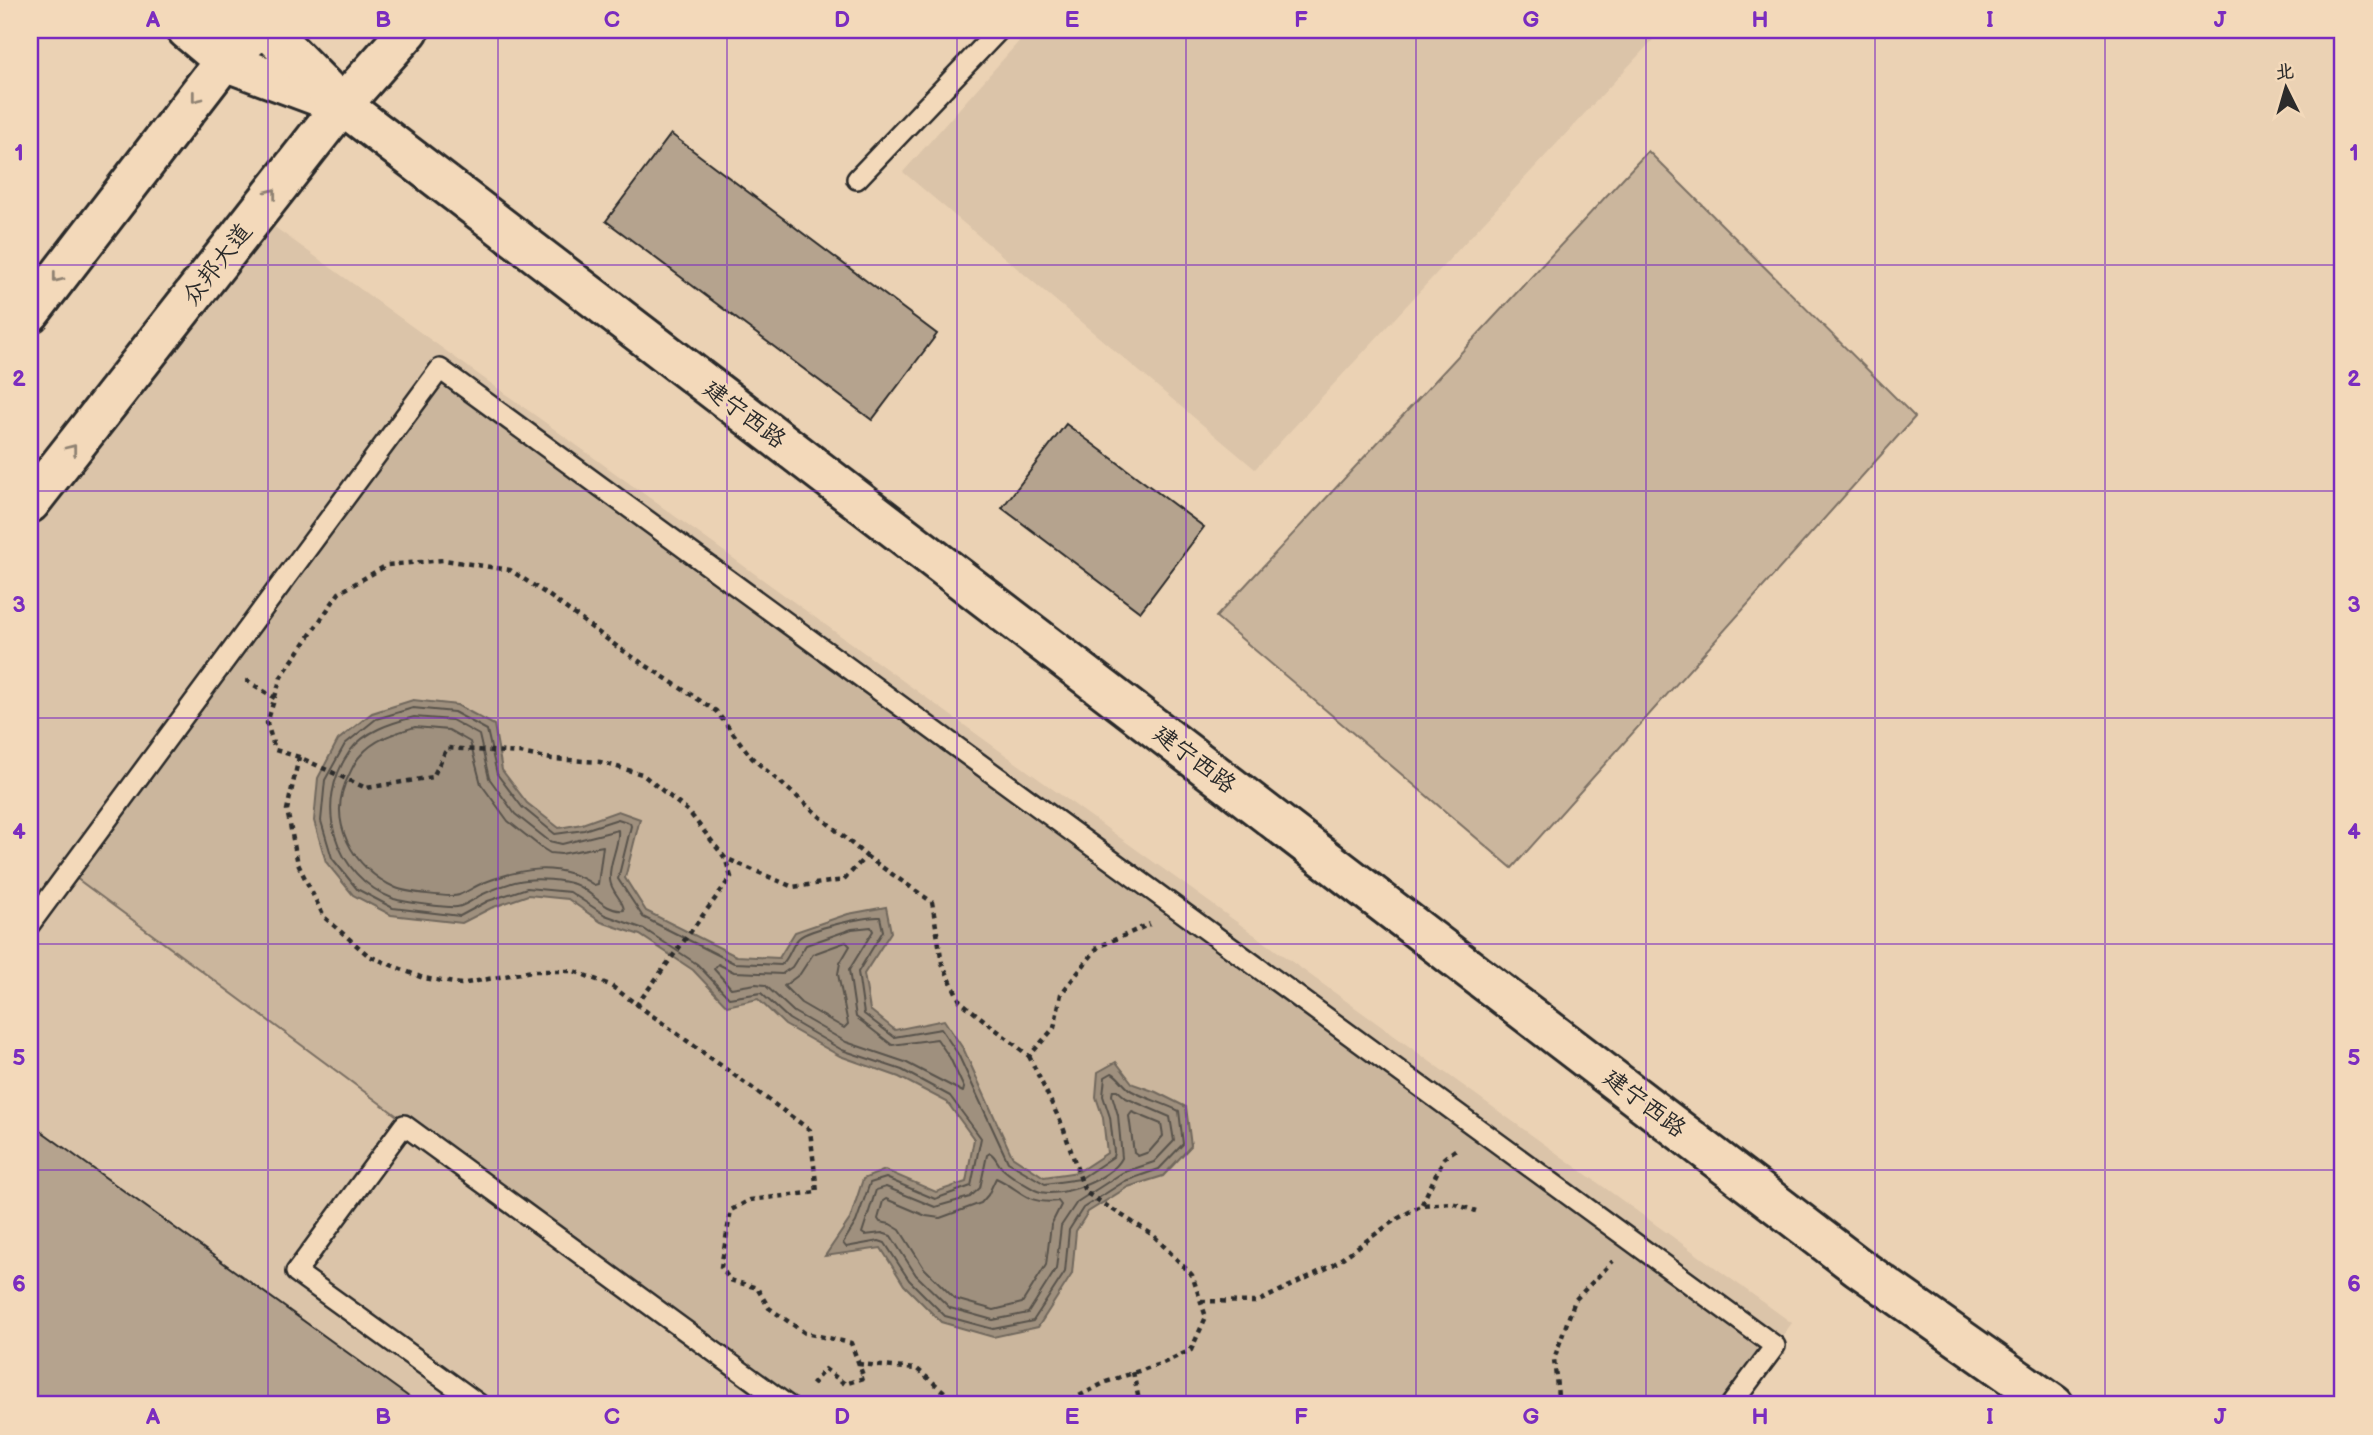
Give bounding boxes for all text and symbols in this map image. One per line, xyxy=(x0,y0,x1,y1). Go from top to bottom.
text: A xyxy=(145,6,161,34)
text: B xyxy=(375,6,391,34)
text: C xyxy=(604,6,620,34)
text: D xyxy=(834,6,850,34)
text: E xyxy=(1065,6,1080,34)
text: F xyxy=(1294,6,1308,34)
text: G xyxy=(1523,6,1540,34)
text: H xyxy=(1751,6,1769,34)
text: I xyxy=(1986,6,1994,34)
text: J xyxy=(2214,6,2227,34)
north arrow xyxy=(2250,52,2320,122)
text: 北 xyxy=(2274,60,2295,85)
one-way arrow xyxy=(191,90,204,102)
text: 1 xyxy=(14,139,24,167)
text: 1 xyxy=(2349,139,2359,167)
one-way arrow xyxy=(264,188,277,201)
street label: 众邦大道 xyxy=(176,218,258,311)
one-way arrow xyxy=(52,270,65,283)
text: 2 xyxy=(12,365,26,393)
text: 2 xyxy=(2347,365,2361,393)
street label: 建宁西路 xyxy=(698,374,792,455)
one-way arrow xyxy=(63,445,76,457)
text: 3 xyxy=(12,591,26,619)
text: 3 xyxy=(2347,591,2361,619)
street label: 建宁西路 xyxy=(1148,719,1242,800)
text: 4 xyxy=(12,818,26,846)
text: 4 xyxy=(2347,818,2361,846)
text: 5 xyxy=(12,1044,26,1072)
text: 5 xyxy=(2347,1044,2361,1072)
street label: 建宁西路 xyxy=(1598,1063,1692,1144)
text: 6 xyxy=(12,1270,26,1298)
text: 6 xyxy=(2347,1270,2361,1298)
text: A xyxy=(145,1403,161,1431)
text: B xyxy=(375,1403,391,1431)
text: C xyxy=(604,1403,620,1431)
text: D xyxy=(834,1403,850,1431)
text: E xyxy=(1065,1403,1080,1431)
text: F xyxy=(1294,1403,1308,1431)
text: G xyxy=(1523,1403,1540,1431)
text: H xyxy=(1751,1403,1769,1431)
text: I xyxy=(1986,1403,1994,1431)
text: J xyxy=(2214,1403,2227,1431)

